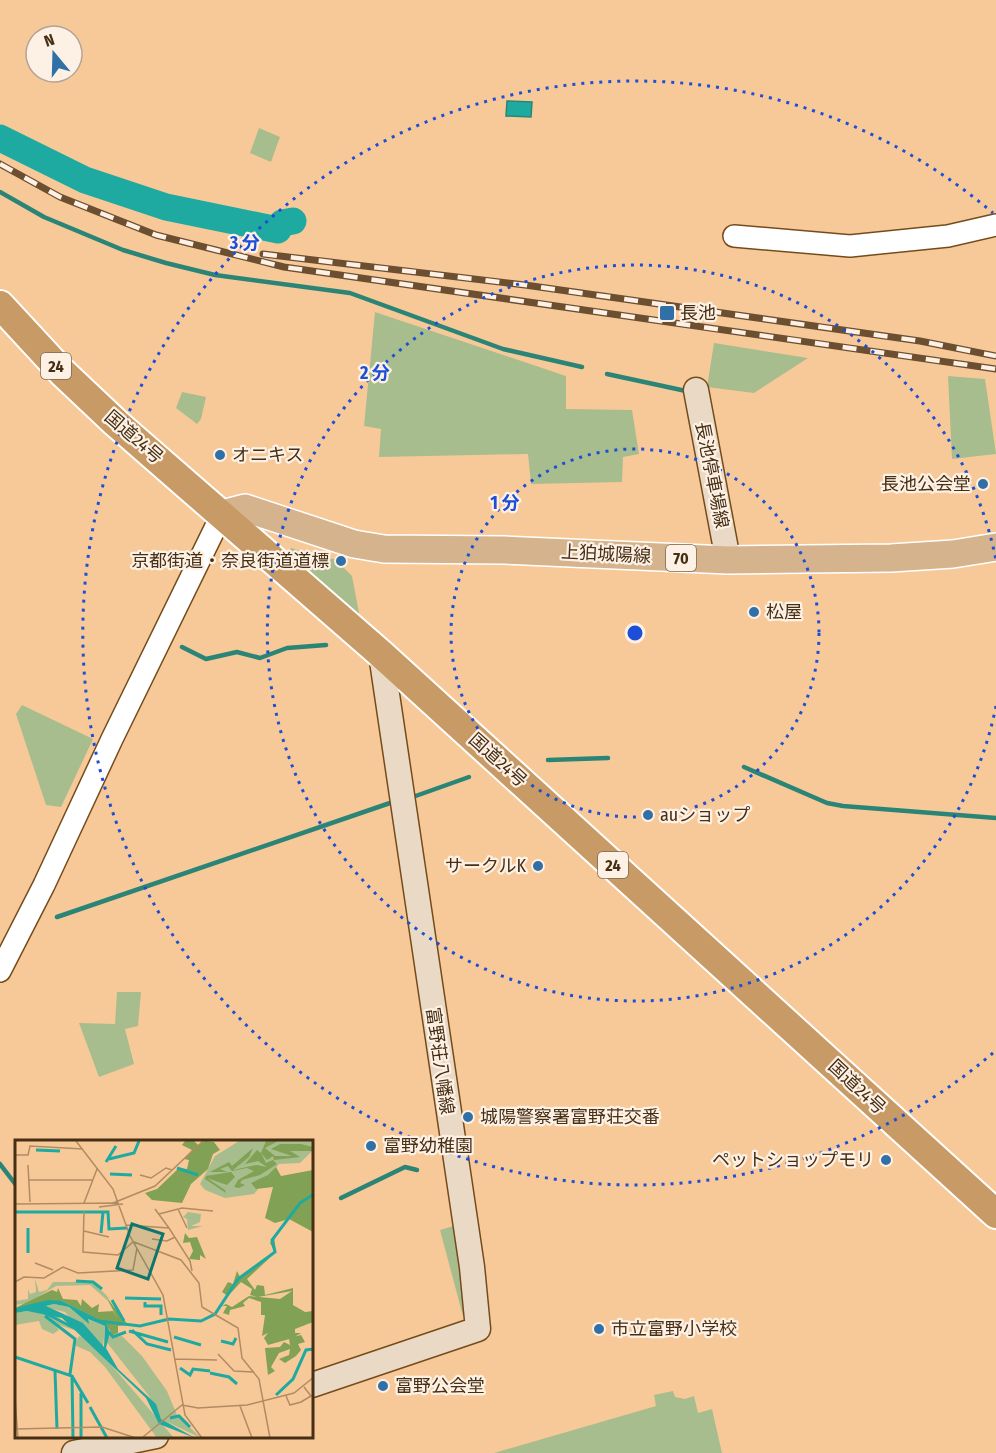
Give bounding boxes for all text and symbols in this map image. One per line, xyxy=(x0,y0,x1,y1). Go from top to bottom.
north arrow xyxy=(24,24,84,84)
text: N xyxy=(42,30,57,51)
text: 3 分 xyxy=(229,232,260,254)
place label: 長池 xyxy=(680,302,716,324)
marker: 長池 xyxy=(658,304,676,322)
road number: 24 xyxy=(41,353,71,379)
text: 2 分 xyxy=(359,362,390,384)
street label: 国道24号 xyxy=(100,406,168,468)
street label: 長池停車場線 xyxy=(691,420,733,530)
place label: オニキス xyxy=(232,444,303,466)
marker: オニキス xyxy=(213,448,227,462)
place label: 長池公会堂 xyxy=(881,473,971,495)
marker: 長池公会堂 xyxy=(976,477,990,491)
text: 1 分 xyxy=(490,492,520,514)
street label: 上狛城陽線 xyxy=(560,541,652,567)
road number: 70 xyxy=(666,545,696,571)
place label: 京都街道・奈良街道道標 xyxy=(131,550,329,572)
marker: 京都街道・奈良街道道標 xyxy=(334,554,348,568)
place label: 松屋 xyxy=(766,601,802,623)
marker: 松屋 xyxy=(747,605,761,619)
centre of rings xyxy=(625,623,645,643)
street label: 国道24号 xyxy=(465,728,531,792)
place label: auショップ xyxy=(660,804,750,826)
marker: auショップ xyxy=(641,808,655,822)
road number: 24 xyxy=(598,852,628,878)
place label: サークルK xyxy=(445,855,526,877)
marker: サークルK xyxy=(531,859,545,873)
street label: 富野荘八幡線 xyxy=(422,1006,458,1116)
street label: 国道24号 xyxy=(824,1055,890,1119)
place label: 城陽警察署富野荘交番 xyxy=(480,1106,660,1128)
marker: 城陽警察署富野荘交番 xyxy=(461,1110,475,1124)
place label: 富野幼稚園 xyxy=(383,1135,473,1157)
marker: 富野幼稚園 xyxy=(364,1139,378,1153)
inset map xyxy=(15,1140,314,1438)
place label: ペットショップモリ xyxy=(712,1149,874,1171)
marker: ペットショップモリ xyxy=(879,1153,893,1167)
place label: 市立富野小学校 xyxy=(611,1318,737,1340)
marker: 市立富野小学校 xyxy=(592,1322,606,1336)
place label: 富野公会堂 xyxy=(395,1375,485,1397)
marker: 富野公会堂 xyxy=(376,1379,390,1393)

